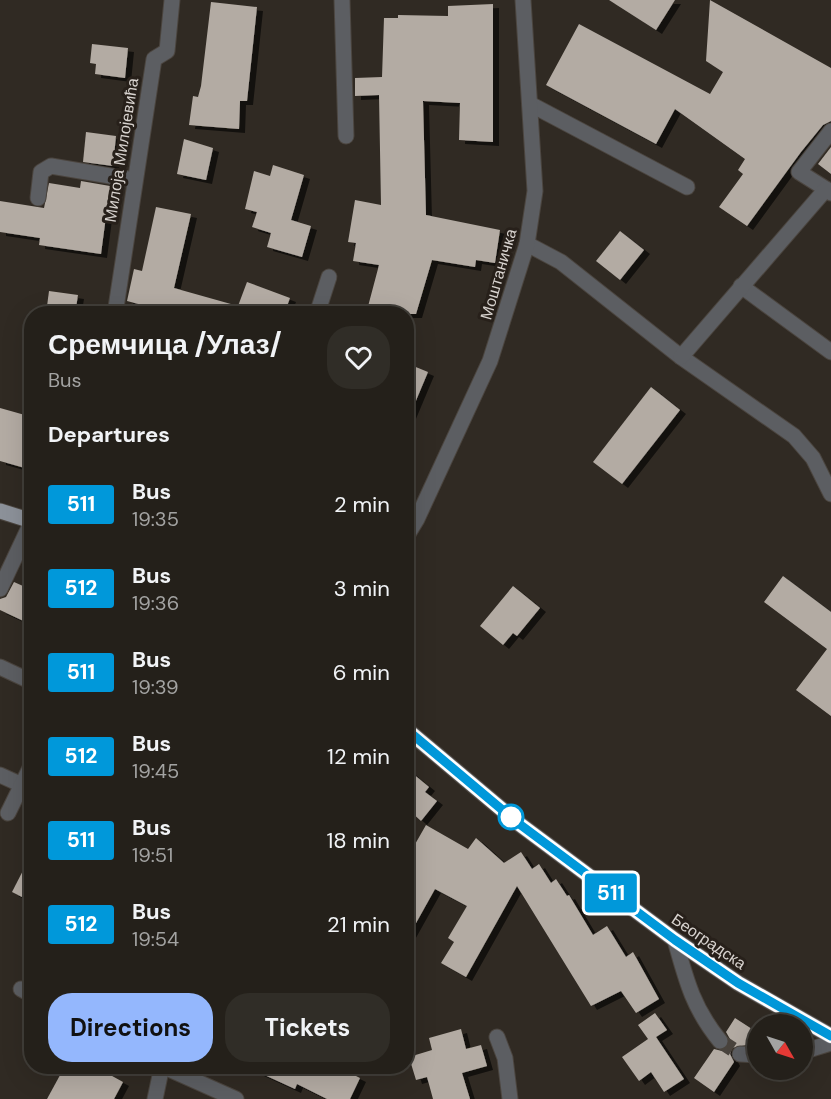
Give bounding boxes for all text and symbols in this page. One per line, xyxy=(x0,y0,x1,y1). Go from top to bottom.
street label: Милоја Милојевића xyxy=(100,76,143,224)
street label: Моштаничка xyxy=(475,226,522,322)
text: Сремчица /Улаз/ xyxy=(48,326,282,363)
button: heart xyxy=(327,326,390,389)
text: Bus xyxy=(48,367,82,393)
text: Departures xyxy=(48,420,170,449)
text: Bus xyxy=(132,477,171,506)
text: 511 xyxy=(67,490,95,518)
text: 2 min xyxy=(334,490,390,519)
text: 19:35 xyxy=(132,506,179,532)
text: Bus xyxy=(132,561,171,590)
text: 512 xyxy=(65,574,97,602)
text: 3 min xyxy=(334,574,390,603)
text: 19:36 xyxy=(132,590,179,616)
text: Bus xyxy=(132,645,171,674)
text: 511 xyxy=(67,658,95,686)
text: 6 min xyxy=(333,658,390,687)
text: 19:39 xyxy=(132,674,179,700)
text: Bus xyxy=(132,729,171,758)
text: 512 xyxy=(65,742,97,770)
text: 12 min xyxy=(327,742,390,771)
text: 19:45 xyxy=(132,758,179,784)
unlabelled marker xyxy=(498,804,524,830)
text: Bus xyxy=(132,813,171,842)
text: 511 xyxy=(67,826,95,854)
text: 18 min xyxy=(326,826,390,855)
text: 19:51 xyxy=(132,842,173,868)
line badge: 511 xyxy=(576,874,646,912)
text: 511 xyxy=(597,879,625,907)
text: Bus xyxy=(132,897,171,926)
street label: Београдска xyxy=(667,909,750,974)
text: 512 xyxy=(65,910,97,938)
text: 21 min xyxy=(327,910,390,939)
text: 19:54 xyxy=(132,926,179,952)
button: Directions xyxy=(48,993,213,1062)
button: Tickets xyxy=(225,993,390,1062)
north arrow xyxy=(747,1014,813,1080)
map controls xyxy=(747,1014,813,1080)

